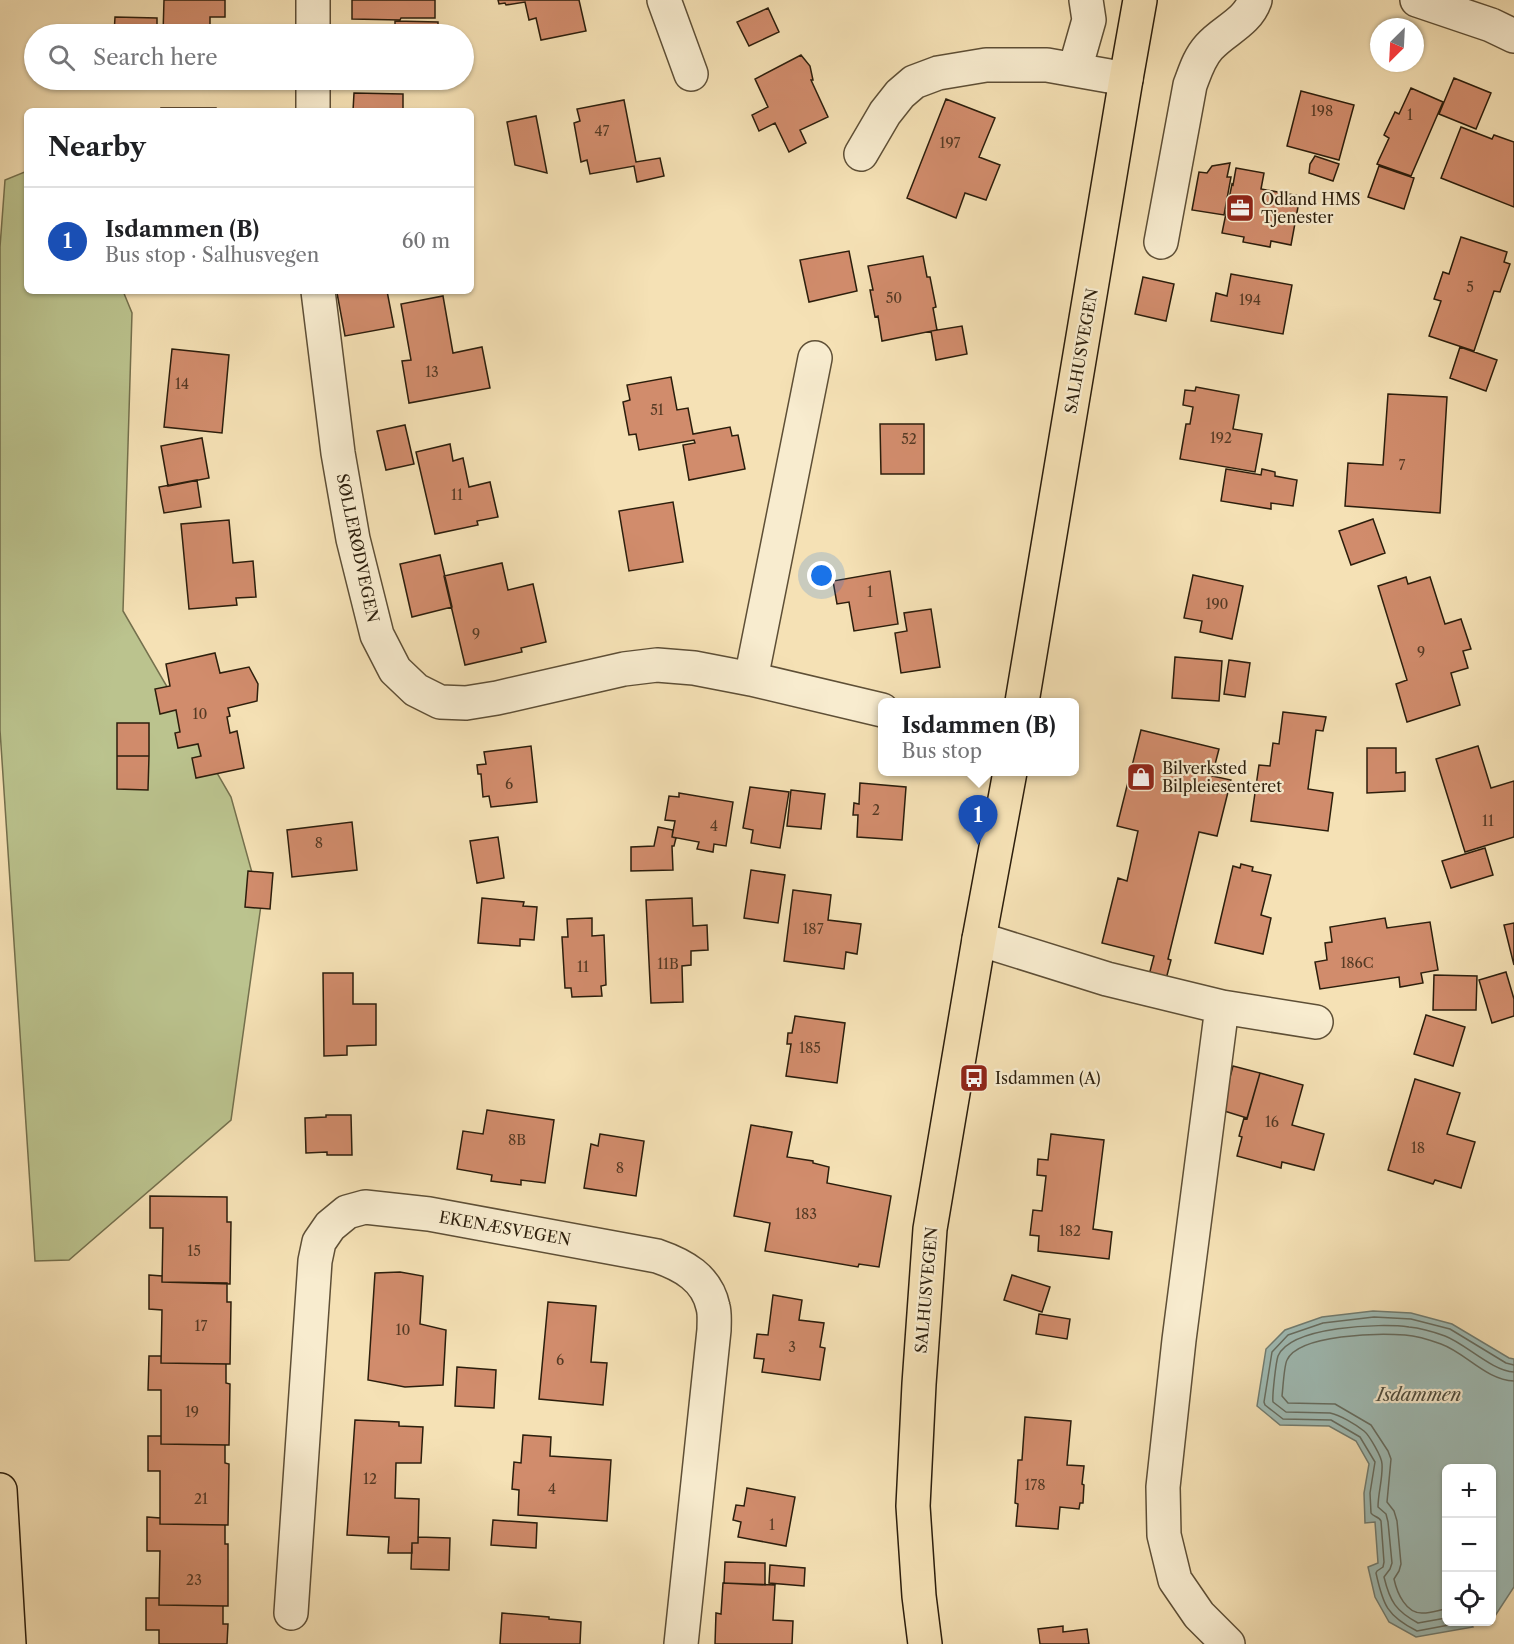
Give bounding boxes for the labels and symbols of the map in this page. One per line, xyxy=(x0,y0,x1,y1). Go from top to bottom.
north arrow xyxy=(1370,18,1424,72)
house number: 198 xyxy=(1311,102,1333,120)
house number: 1 xyxy=(1407,106,1413,124)
house number: 47 xyxy=(595,122,610,140)
house number: 197 xyxy=(940,134,961,152)
place label: Odland HMS Tjenester xyxy=(1261,189,1361,227)
office icon: Odland HMS Tjenester xyxy=(1224,192,1256,224)
house number: 5 xyxy=(1466,278,1474,296)
street label: SALHUSVEGEN xyxy=(1060,287,1102,415)
house number: 50 xyxy=(886,289,902,307)
house number: 194 xyxy=(1239,291,1261,309)
house number: 13 xyxy=(425,363,439,381)
house number: 14 xyxy=(175,375,189,393)
house number: 51 xyxy=(650,401,664,419)
house number: 192 xyxy=(1210,429,1232,447)
house number: 52 xyxy=(901,430,917,448)
house number: 7 xyxy=(1399,456,1406,474)
street label: SØLLERØDVEGEN xyxy=(332,472,384,624)
house number: 11 xyxy=(451,486,463,504)
your location xyxy=(807,561,836,590)
house number: 1 xyxy=(867,583,873,601)
house number: 190 xyxy=(1206,595,1229,613)
house number: 9 xyxy=(472,625,480,643)
house number: 9 xyxy=(1417,643,1425,661)
house number: 10 xyxy=(193,705,207,723)
place label: Bilverksted Bilpleiesenteret xyxy=(1162,758,1282,796)
shop icon: Bilverksted Bilpleiesenteret xyxy=(1125,761,1157,793)
house number: 6 xyxy=(505,775,513,793)
pin: 1 xyxy=(958,796,998,845)
house number: 2 xyxy=(872,801,880,819)
house number: 11 xyxy=(1482,812,1494,830)
house number: 4 xyxy=(710,817,718,835)
house number: 8 xyxy=(315,834,323,852)
house number: 187 xyxy=(802,920,824,938)
house number: 186C xyxy=(1340,954,1374,972)
house number: 11B xyxy=(657,955,679,973)
house number: 11 xyxy=(577,958,589,976)
house number: 185 xyxy=(799,1039,821,1057)
bus stop icon: Isdammen (A) xyxy=(958,1062,990,1094)
place label: Isdammen (A) xyxy=(995,1068,1101,1088)
house number: 16 xyxy=(1265,1113,1279,1131)
house number: 8B xyxy=(508,1131,526,1149)
house number: 18 xyxy=(1411,1139,1425,1157)
house number: 8 xyxy=(616,1159,624,1177)
house number: 183 xyxy=(795,1205,817,1223)
street label: EKENÆSVEGEN xyxy=(438,1207,572,1249)
house number: 182 xyxy=(1059,1222,1081,1240)
street label: SALHUSVEGEN xyxy=(911,1226,941,1354)
house number: 15 xyxy=(187,1242,201,1260)
house number: 17 xyxy=(195,1317,207,1335)
house number: 10 xyxy=(396,1321,410,1339)
house number: 3 xyxy=(788,1338,796,1356)
house number: 6 xyxy=(556,1351,564,1369)
water label: Isdammen xyxy=(1375,1384,1462,1406)
house number: 19 xyxy=(185,1403,199,1421)
house number: 12 xyxy=(363,1470,377,1488)
house number: 178 xyxy=(1024,1476,1046,1494)
house number: 4 xyxy=(548,1480,556,1498)
house number: 21 xyxy=(194,1490,208,1508)
house number: 1 xyxy=(769,1516,775,1534)
house number: 23 xyxy=(186,1571,202,1589)

